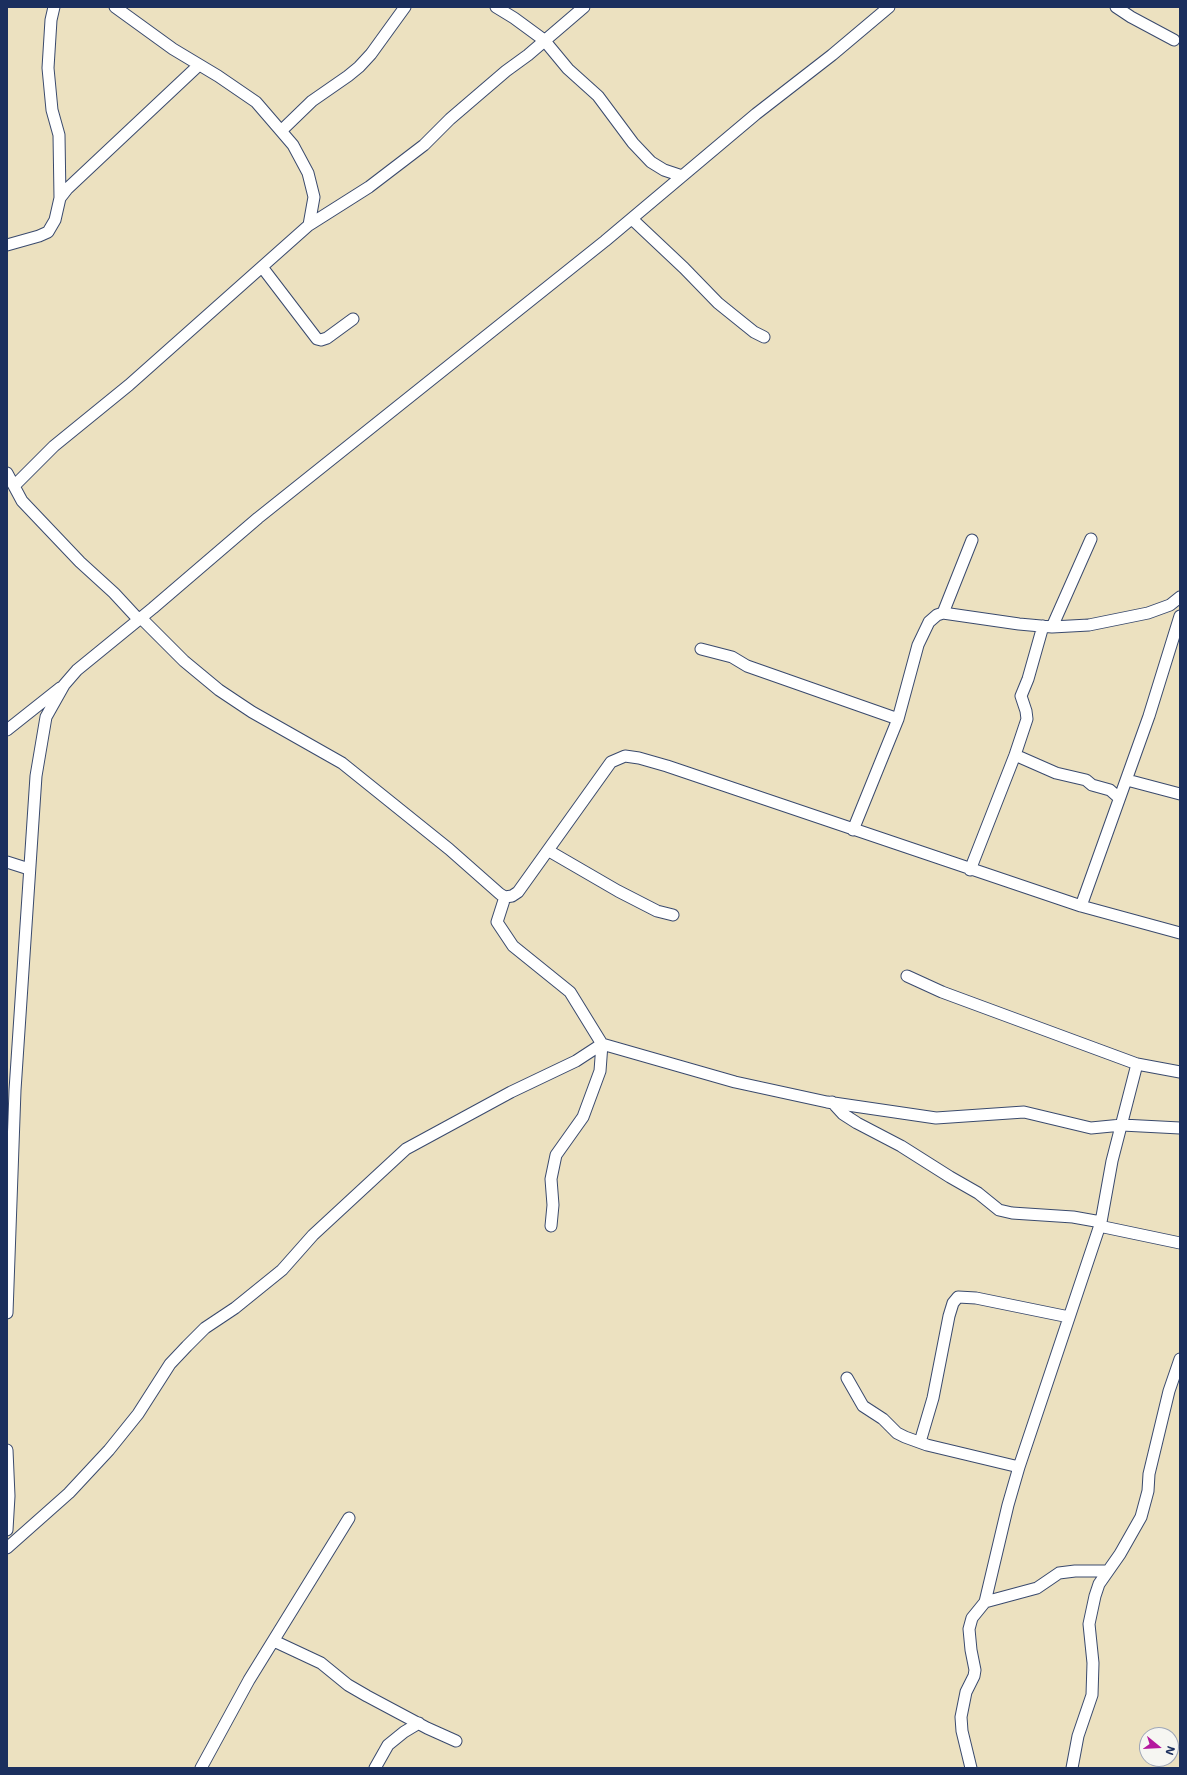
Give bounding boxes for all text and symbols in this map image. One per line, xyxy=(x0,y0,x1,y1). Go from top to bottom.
north arrow xyxy=(1139,1727,1179,1767)
text: N xyxy=(1161,1744,1178,1757)

